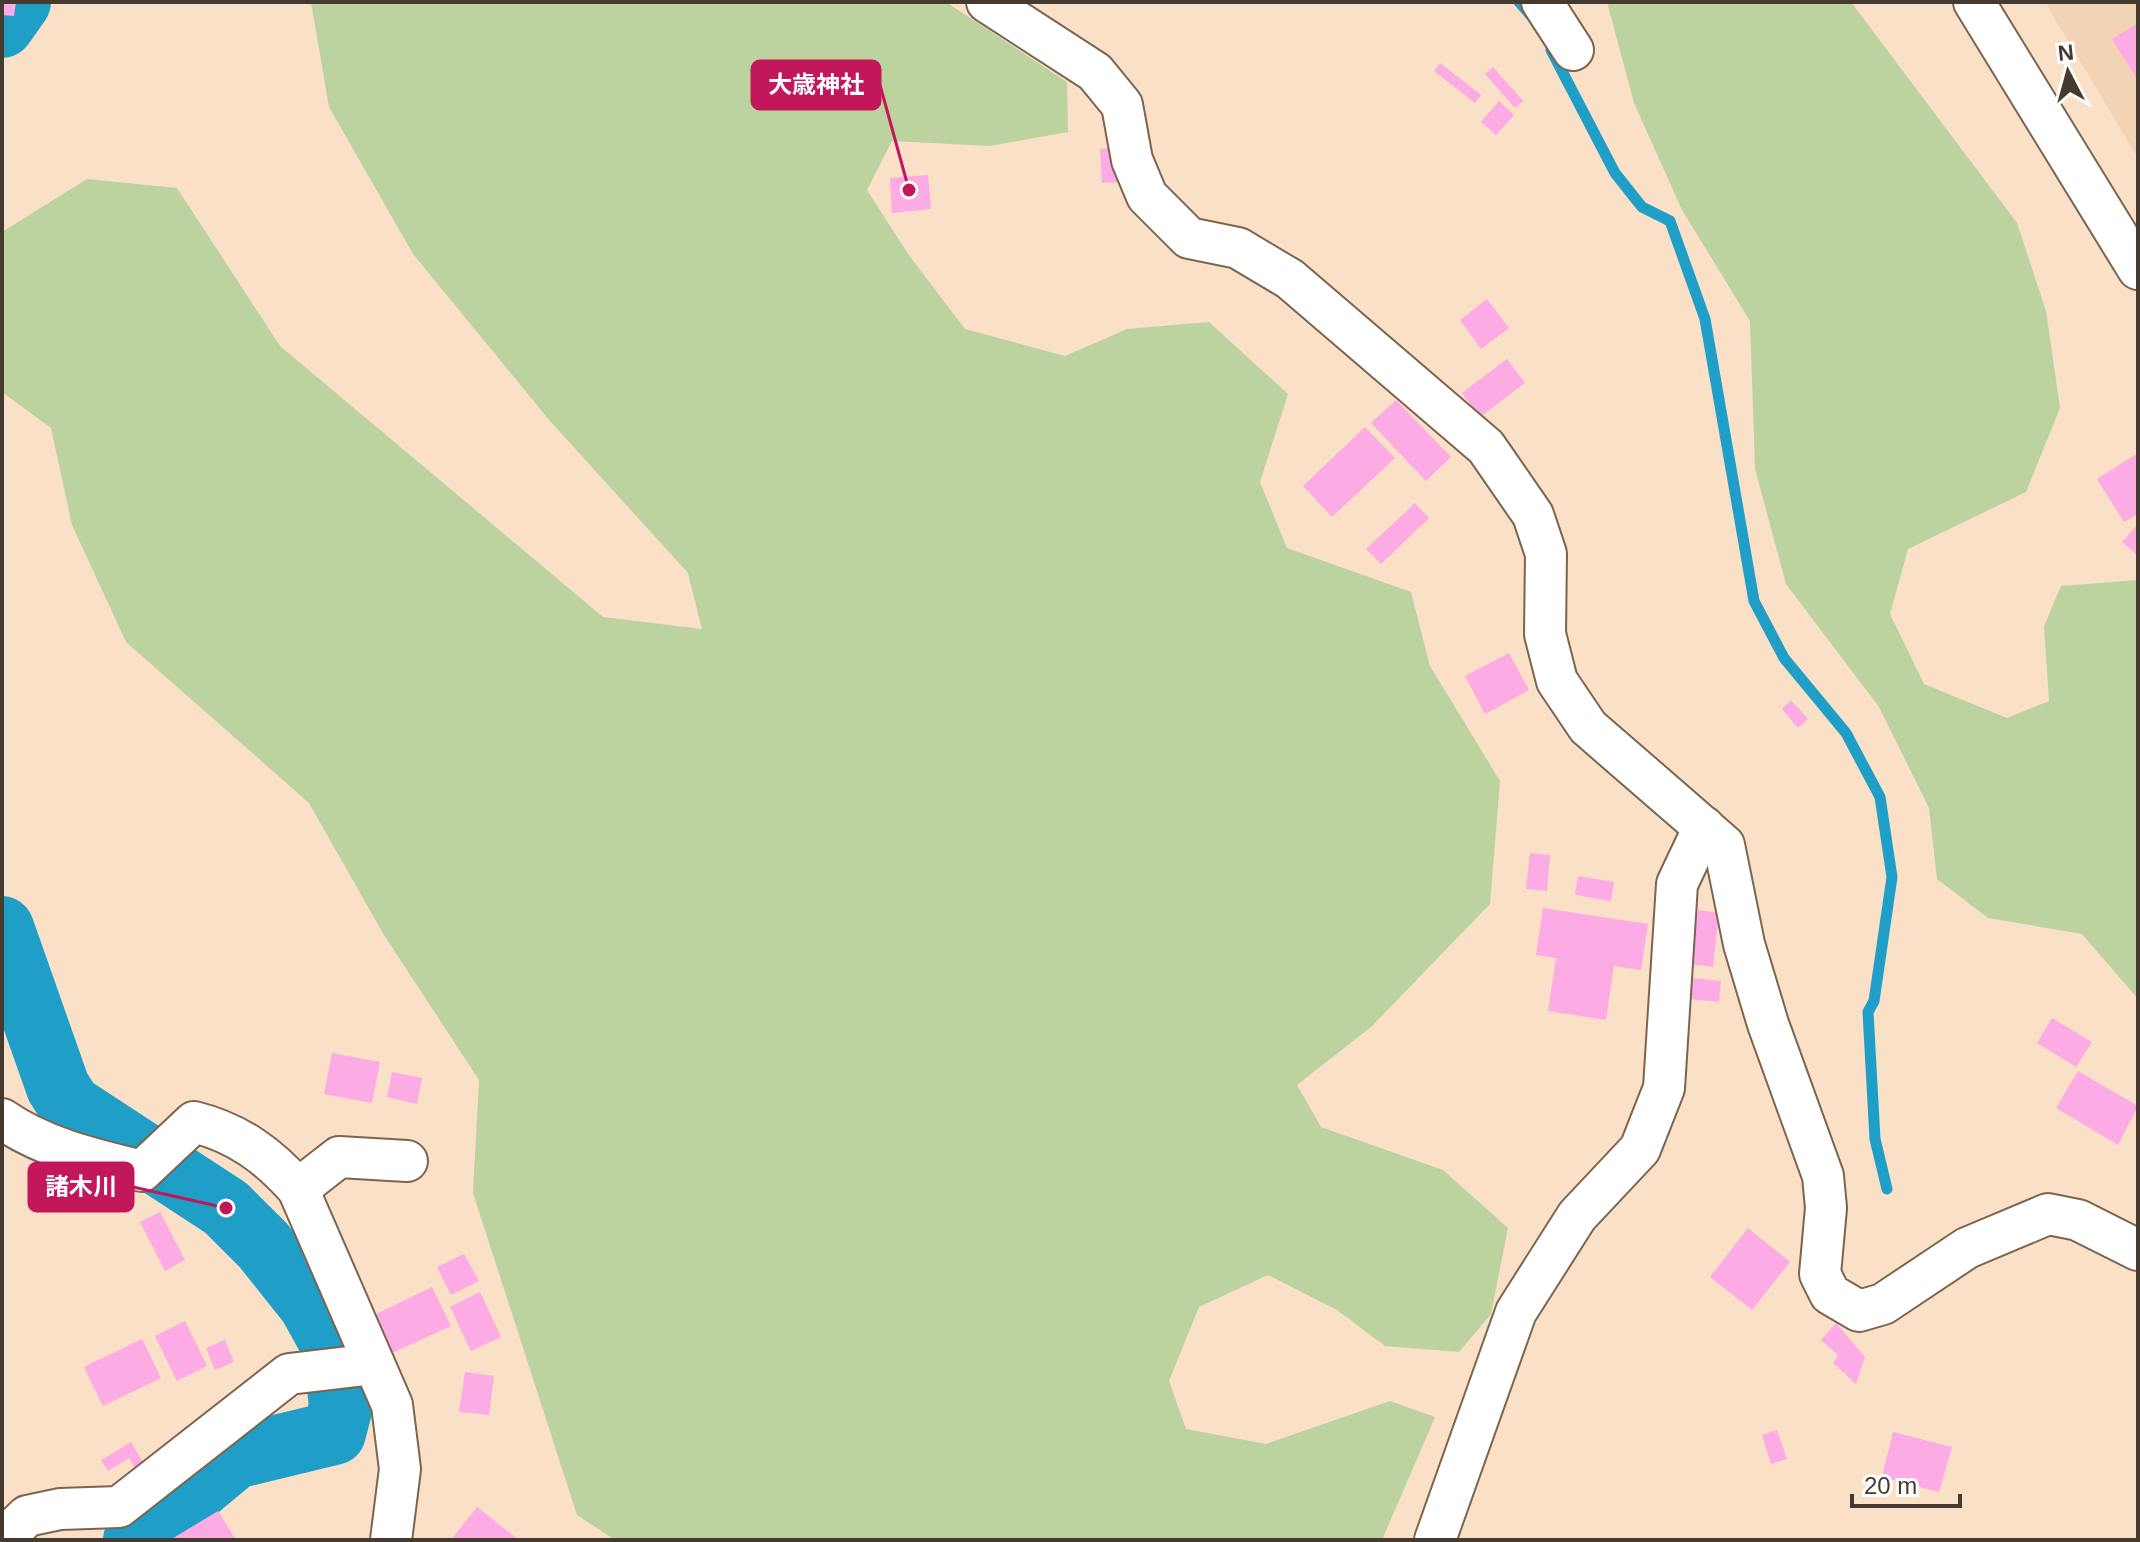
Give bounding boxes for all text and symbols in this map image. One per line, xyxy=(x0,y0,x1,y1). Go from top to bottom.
north arrow xyxy=(2028,32,2108,112)
text: N xyxy=(2057,39,2075,66)
callout: 大歳神社 xyxy=(752,61,880,109)
text: 大歳神社 xyxy=(768,71,864,98)
callout: 諸木川 xyxy=(29,1163,133,1211)
text: 諸木川 xyxy=(45,1173,117,1200)
scale bar xyxy=(1852,1458,1960,1508)
text: 20 m xyxy=(1864,1472,1917,1499)

